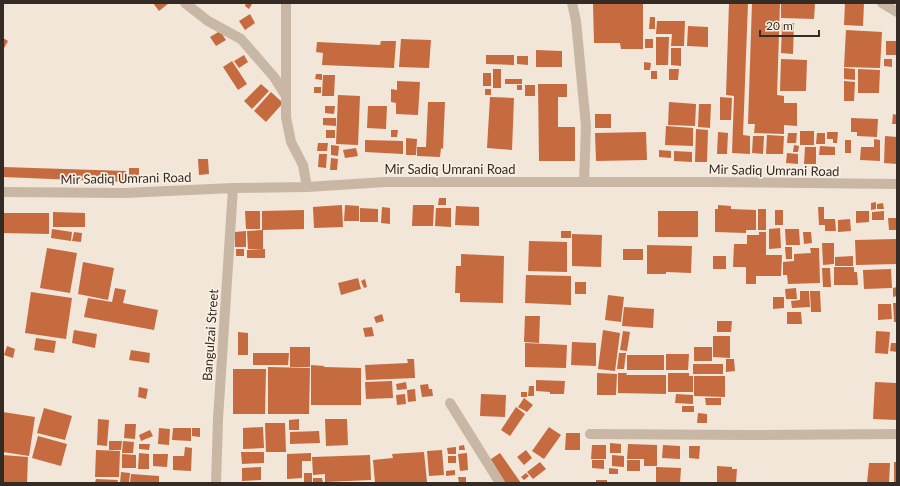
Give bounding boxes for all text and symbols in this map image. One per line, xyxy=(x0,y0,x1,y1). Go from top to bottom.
scale bar xyxy=(760,12,819,38)
text: 20 m xyxy=(766,18,793,33)
street label: Mir Sadiq Umrani Road xyxy=(385,161,516,177)
street label: Mir Sadiq Umrani Road xyxy=(708,161,840,179)
street label: Mir Sadiq Umrani Road xyxy=(60,169,192,187)
street label: Bangulzai Street xyxy=(199,288,221,382)

